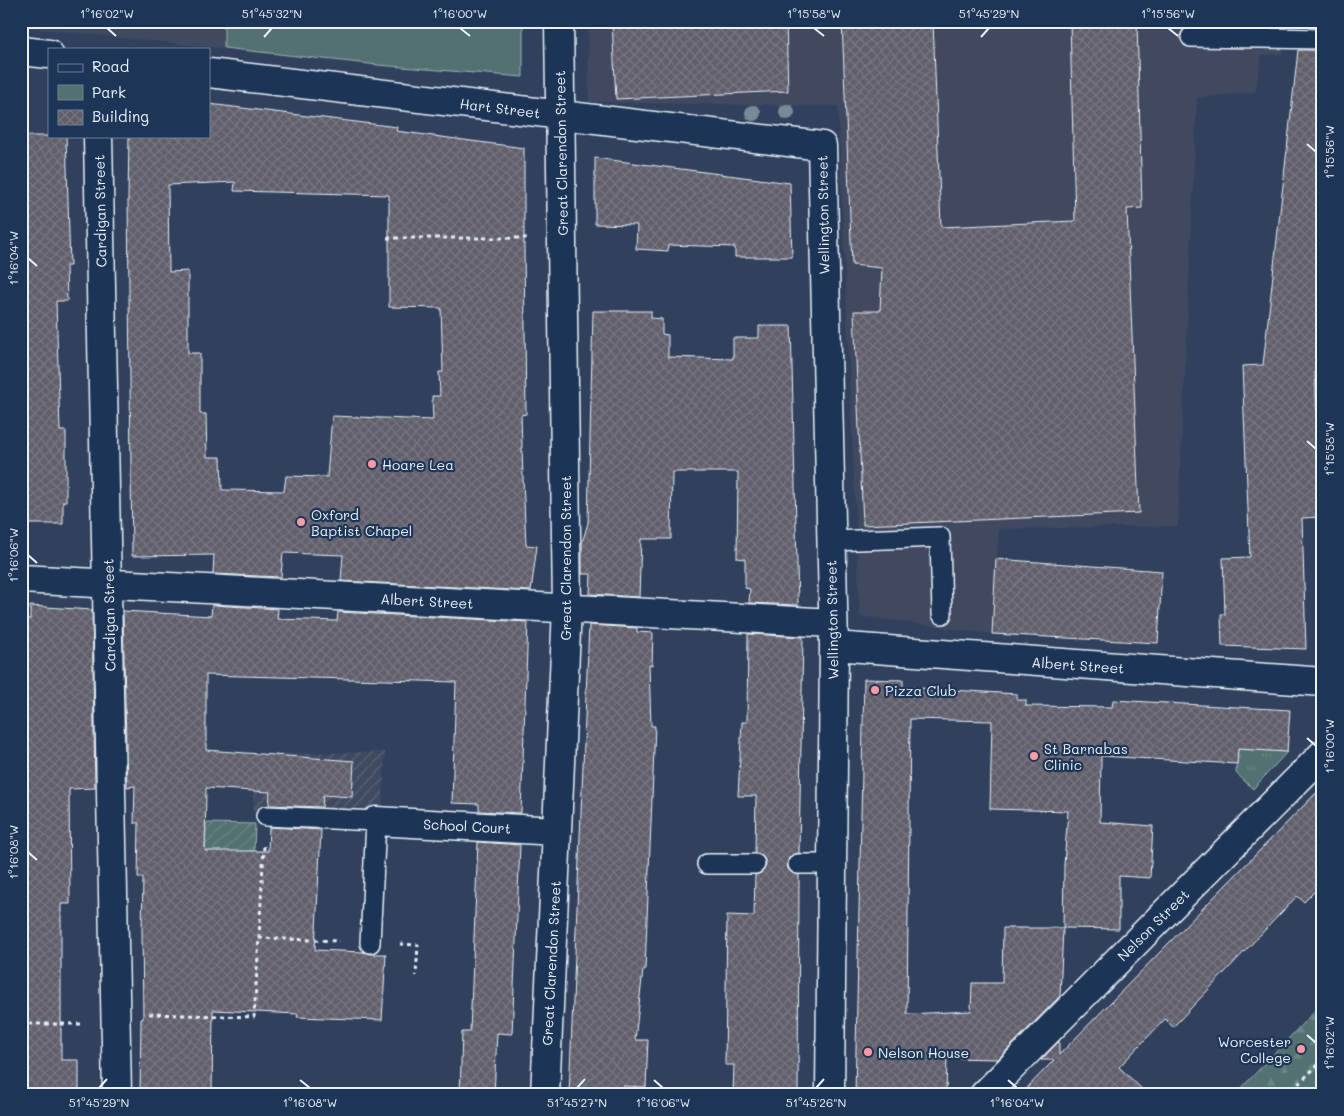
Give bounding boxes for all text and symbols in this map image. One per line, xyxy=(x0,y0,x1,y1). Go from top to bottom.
text: 1°16'02"W xyxy=(80,5,134,21)
text: 51°45'32"N xyxy=(242,5,302,21)
text: 1°16'00"W xyxy=(433,5,487,21)
text: 1°15'58"W xyxy=(787,5,841,21)
text: 51°45'29"N xyxy=(959,5,1019,21)
text: 1°15'56"W xyxy=(1141,5,1195,21)
legend xyxy=(48,48,210,138)
text: Road xyxy=(92,56,129,76)
street label: Great Clarendon Street xyxy=(550,70,572,236)
text: Park xyxy=(92,82,126,102)
street label: Hart Street xyxy=(459,94,541,122)
text: Building xyxy=(92,106,149,126)
text: 1°15'56"W xyxy=(1321,125,1337,179)
street label: Cardigan Street xyxy=(90,155,110,267)
street label: Wellington Street xyxy=(812,155,834,275)
text: 1°16'04"W xyxy=(5,231,21,285)
text: 1°15'58"W xyxy=(1321,422,1337,476)
place label: Hoare Lea xyxy=(382,455,454,474)
marker: Hoare Lea xyxy=(366,458,378,470)
street label: Great Clarendon Street xyxy=(556,475,575,641)
place label: Oxford Baptist Chapel xyxy=(311,505,412,540)
marker: Oxford Baptist Chapel xyxy=(295,516,307,528)
text: 1°16'06"W xyxy=(5,528,21,582)
street label: Cardigan Street xyxy=(99,559,119,671)
street label: Wellington Street xyxy=(821,560,843,680)
street label: Albert Street xyxy=(380,589,474,613)
street label: Albert Street xyxy=(1031,652,1125,678)
place label: Pizza Club xyxy=(885,681,957,700)
marker: Pizza Club xyxy=(869,684,881,696)
text: 1°16'00"W xyxy=(1321,719,1337,773)
place label: St Barnabas Clinic xyxy=(1044,739,1128,774)
marker: St Barnabas Clinic xyxy=(1028,750,1040,762)
street label: School Court xyxy=(423,814,511,838)
text: 1°16'08"W xyxy=(5,825,21,879)
street label: Great Clarendon Street xyxy=(537,880,565,1046)
street label: Nelson Street xyxy=(1113,885,1193,965)
text: 1°16'02"W xyxy=(1321,1016,1337,1070)
place label: Worcester College xyxy=(1218,1032,1291,1067)
place label: Nelson House xyxy=(878,1043,969,1062)
marker: Worcester College xyxy=(1295,1043,1307,1055)
marker: Nelson House xyxy=(862,1046,874,1058)
text: 51°45'29"N xyxy=(69,1094,129,1110)
text: 1°16'08"W xyxy=(283,1094,337,1110)
text: 51°45'27"N xyxy=(547,1094,607,1110)
text: 1°16'06"W xyxy=(636,1094,690,1110)
text: 51°45'26"N xyxy=(786,1094,846,1110)
text: 1°16'04"W xyxy=(990,1094,1044,1110)

